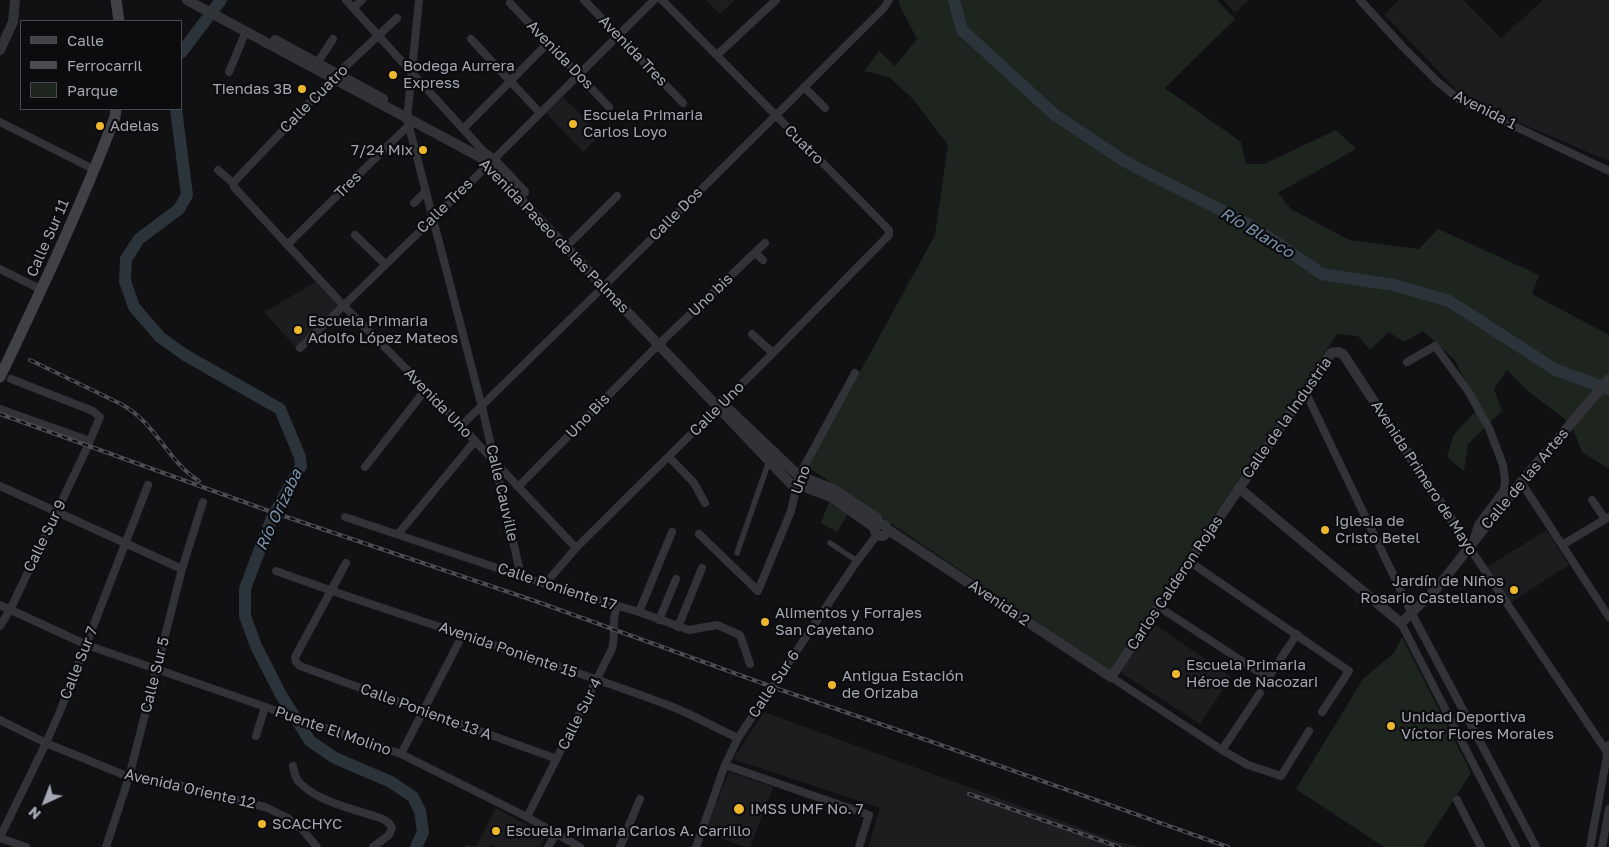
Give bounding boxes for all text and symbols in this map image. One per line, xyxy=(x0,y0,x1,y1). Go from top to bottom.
street label: Avenida Tres xyxy=(595,12,671,90)
street label: Avenida Dos xyxy=(523,17,597,93)
legend xyxy=(20,20,182,110)
text: Calle xyxy=(67,31,104,49)
text: Ferrocarril xyxy=(67,56,142,74)
place label: Bodega Aurrera Express xyxy=(403,57,515,92)
street label: Calle Cuatro xyxy=(276,61,352,137)
marker: Bodega Aurrera Express xyxy=(387,69,399,81)
place label: Tiendas 3B xyxy=(213,80,292,98)
text: Parque xyxy=(67,81,118,99)
marker: Tiendas 3B xyxy=(296,83,308,95)
street label: Avenida 1 xyxy=(1451,87,1519,133)
place label: Escuela Primaria Carlos Loyo xyxy=(583,106,703,141)
place label: Adelas xyxy=(110,117,159,135)
marker: Escuela Primaria Carlos Loyo xyxy=(567,118,579,130)
marker: Adelas xyxy=(94,120,106,132)
street label: Cuatro xyxy=(781,122,827,168)
place label: 7/24 Mix xyxy=(351,141,413,159)
marker: 7/24 Mix xyxy=(417,144,429,156)
street label: Avenida Paseo de las Palmas xyxy=(475,155,633,317)
street label: Tres xyxy=(331,168,365,202)
street label: Calle Tres xyxy=(413,175,477,237)
street label: Calle Dos xyxy=(646,184,706,244)
street label: Calle Sur 11 xyxy=(23,196,73,280)
water label: Río Blanco xyxy=(1217,204,1297,262)
street label: Uno bis xyxy=(685,270,737,320)
place label: Escuela Primaria Adolfo López Mateos xyxy=(308,312,458,347)
marker: Escuela Primaria Adolfo López Mateos xyxy=(292,324,304,336)
street label: Calle de la Industria xyxy=(1238,354,1336,482)
street label: Avenida Uno xyxy=(400,364,476,442)
street label: Calle Uno xyxy=(686,378,748,440)
street label: Uno Bis xyxy=(562,390,614,442)
street label: Avenida Primero de Mayo xyxy=(1367,397,1481,559)
street label: Calle de las Artes xyxy=(1478,425,1572,533)
street label: Calle Cauville xyxy=(482,443,522,543)
street label: Uno xyxy=(788,463,814,497)
water label: Río Orizaba xyxy=(252,466,306,554)
street label: Calle Sur 9 xyxy=(20,497,70,575)
street label: Carlos Calderon Rojas xyxy=(1123,512,1227,654)
place label: Iglesia de Cristo Betel xyxy=(1335,512,1420,547)
marker: Iglesia de Cristo Betel xyxy=(1319,524,1331,536)
street label: Calle Poniente 17 xyxy=(495,559,619,615)
place label: Jardín de Niños Rosario Castellanos xyxy=(1360,572,1504,607)
street label: Avenida 2 xyxy=(965,576,1033,630)
marker: Jardín de Niños Rosario Castellanos xyxy=(1508,584,1520,596)
place label: Alimentos y Forrajes San Cayetano xyxy=(775,604,922,639)
marker: Alimentos y Forrajes San Cayetano xyxy=(759,616,771,628)
street label: Avenida Poniente 15 xyxy=(437,618,579,682)
street label: Calle Sur 7 xyxy=(56,624,102,702)
street label: Calle Sur 5 xyxy=(137,635,173,715)
street label: Calle Sur 6 xyxy=(745,647,803,721)
place label: Escuela Primaria Héroe de Nacozari xyxy=(1186,656,1318,691)
place label: Antigua Estación de Orizaba xyxy=(842,667,964,702)
marker: Escuela Primaria Héroe de Nacozari xyxy=(1170,668,1182,680)
street label: Calle Sur 4 xyxy=(554,675,606,753)
marker: Antigua Estación de Orizaba xyxy=(826,679,838,691)
street label: Calle Poniente 13 A xyxy=(358,680,494,744)
street label: Puente El Molino xyxy=(273,703,393,759)
place label: Unidad Deportiva Víctor Flores Morales xyxy=(1401,708,1554,743)
marker: Unidad Deportiva Víctor Flores Morales xyxy=(1385,720,1397,732)
street label: Avenida Oriente 12 xyxy=(123,765,257,813)
north arrow xyxy=(20,777,70,827)
place label: IMSS UMF No. 7 xyxy=(750,800,863,818)
marker: IMSS UMF No. 7 xyxy=(732,802,746,816)
text: N xyxy=(25,803,44,823)
place label: SCACHYC xyxy=(272,815,342,833)
marker: SCACHYC xyxy=(256,818,268,830)
place label: Escuela Primaria Carlos A. Carrillo xyxy=(506,822,751,840)
marker: Escuela Primaria Carlos A. Carrillo xyxy=(490,825,502,837)

